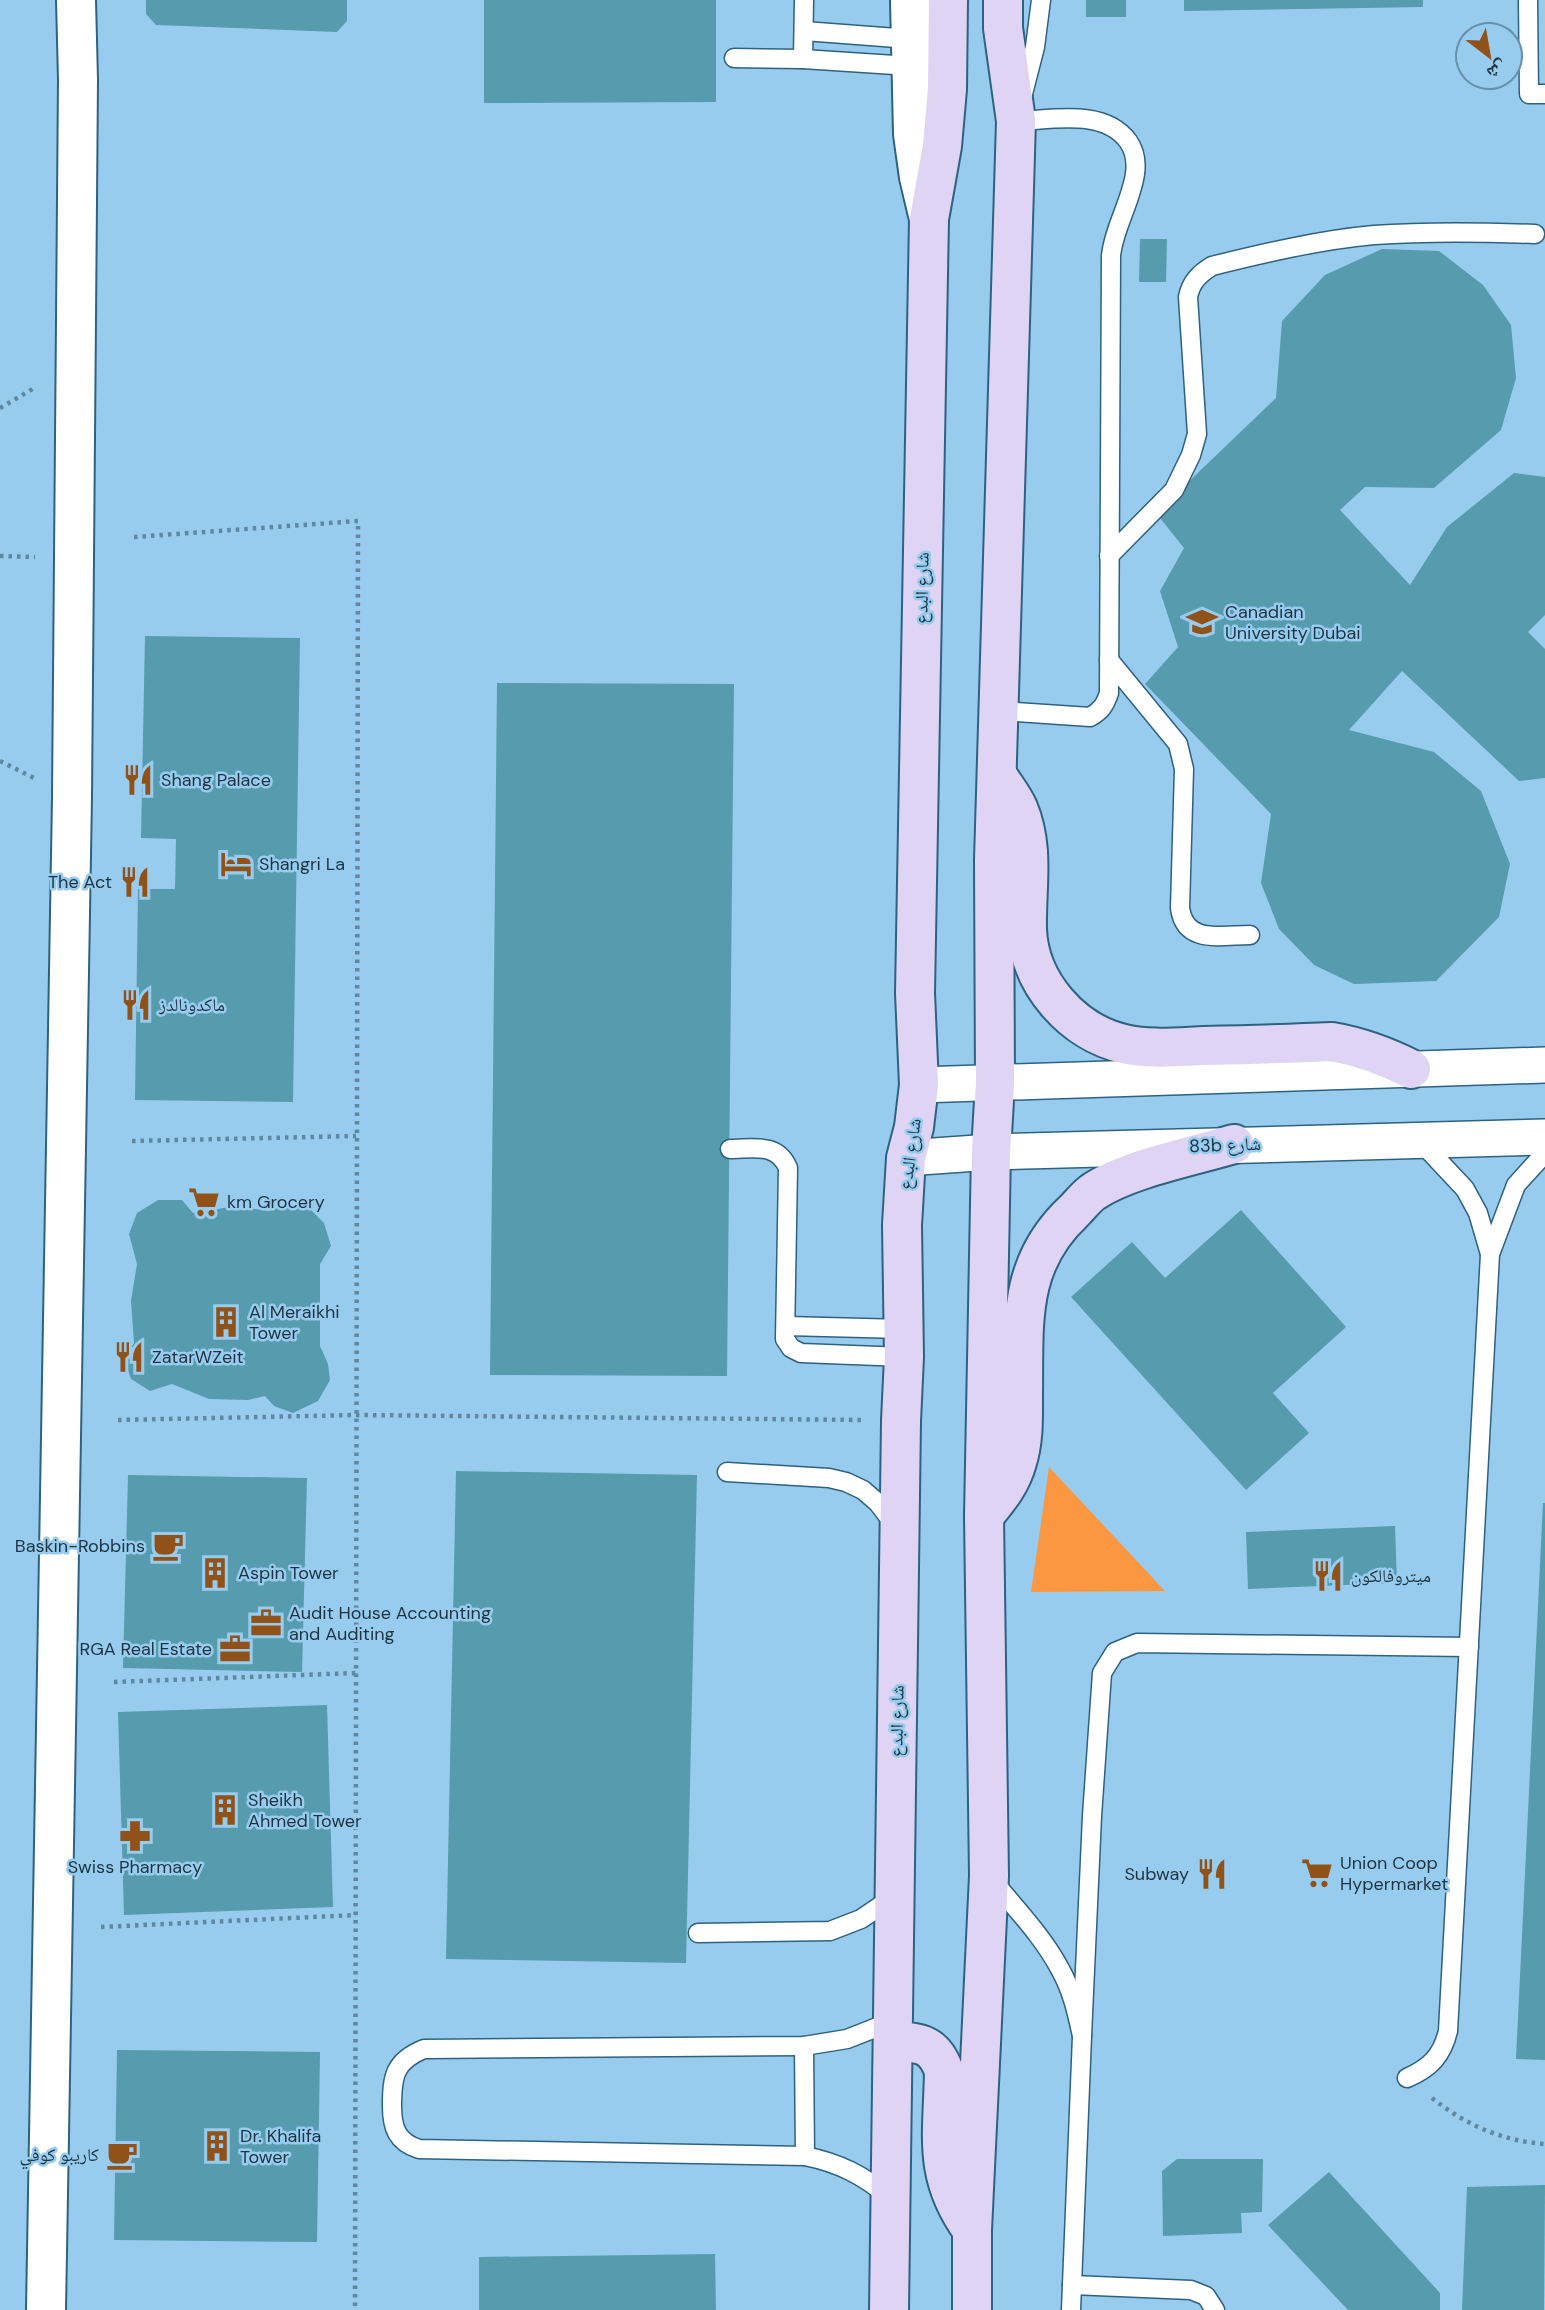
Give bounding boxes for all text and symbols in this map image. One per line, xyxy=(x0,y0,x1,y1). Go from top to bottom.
north arrow xyxy=(1454,21,1524,91)
text: ش xyxy=(1482,54,1513,86)
street label: شارع البدع xyxy=(909,552,935,624)
place label: Canadian University Dubai xyxy=(1225,600,1361,645)
school or university icon: Canadian University Dubai xyxy=(1185,605,1219,639)
restaurant icon: Shang Palace xyxy=(121,763,155,797)
place label: Shang Palace xyxy=(161,768,271,792)
hotel icon: Shangri La xyxy=(219,847,253,881)
place label: Shangri La xyxy=(259,852,345,876)
restaurant icon: The Act xyxy=(118,865,152,899)
place label: The Act xyxy=(48,870,112,894)
restaurant icon: ماكدونالدز xyxy=(119,988,153,1022)
place label: ماكدونالدز xyxy=(158,993,225,1017)
street label: شارع البدع xyxy=(893,1117,927,1191)
street label: 83b شارع xyxy=(1189,1132,1261,1158)
supermarket icon: km Grocery xyxy=(187,1185,221,1219)
place label: km Grocery xyxy=(227,1190,325,1214)
place label: Al Meraikhi Tower xyxy=(249,1300,340,1345)
building icon: Al Meraikhi Tower xyxy=(209,1305,243,1339)
restaurant icon: ZatarWZeit xyxy=(112,1340,146,1374)
place label: ZatarWZeit xyxy=(152,1345,244,1369)
cafe icon: Baskin-Robbins xyxy=(151,1529,185,1563)
place label: Baskin-Robbins xyxy=(15,1534,145,1558)
building icon: Aspin Tower xyxy=(198,1556,232,1590)
restaurant icon: ميتروفالكون xyxy=(1311,1559,1345,1593)
place label: Aspin Tower xyxy=(238,1561,339,1585)
place label: ميتروفالكون xyxy=(1351,1564,1431,1588)
place label: Audit House Accounting and Auditing xyxy=(289,1601,491,1646)
office icon: Audit House Accounting and Auditing xyxy=(249,1606,283,1640)
office icon: RGA Real Estate xyxy=(218,1632,252,1666)
place label: RGA Real Estate xyxy=(80,1637,212,1661)
street label: شارع البدع xyxy=(884,1685,910,1757)
place label: Sheikh Ahmed Tower xyxy=(248,1788,362,1833)
building icon: Sheikh Ahmed Tower xyxy=(208,1793,242,1827)
pharmacy icon: Swiss Pharmacy xyxy=(118,1819,152,1853)
place label: Union Coop Hypermarket xyxy=(1340,1851,1448,1896)
place label: Swiss Pharmacy xyxy=(68,1855,202,1879)
supermarket icon: Union Coop Hypermarket xyxy=(1300,1856,1334,1890)
restaurant icon: Subway xyxy=(1195,1857,1229,1891)
place label: Subway xyxy=(1124,1862,1189,1886)
place label: Dr. Khalifa Tower xyxy=(240,2124,321,2169)
building icon: Dr. Khalifa Tower xyxy=(200,2129,234,2163)
cafe icon: كاريبو كوفي xyxy=(105,2138,139,2172)
place label: كاريبو كوفي xyxy=(20,2143,100,2170)

